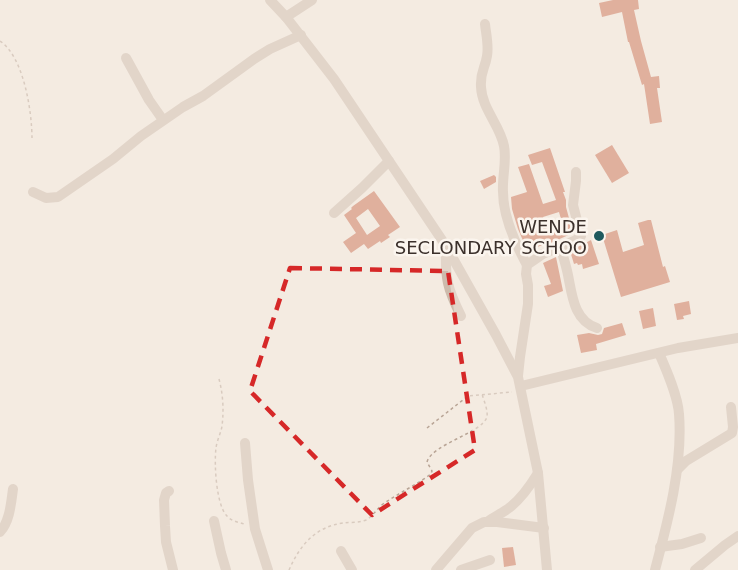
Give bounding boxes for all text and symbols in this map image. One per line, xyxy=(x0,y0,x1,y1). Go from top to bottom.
place label: WENDE SECLONDARY SCHOO xyxy=(395,216,587,258)
marker: WENDE SECLONDARY SCHOO xyxy=(592,229,606,243)

